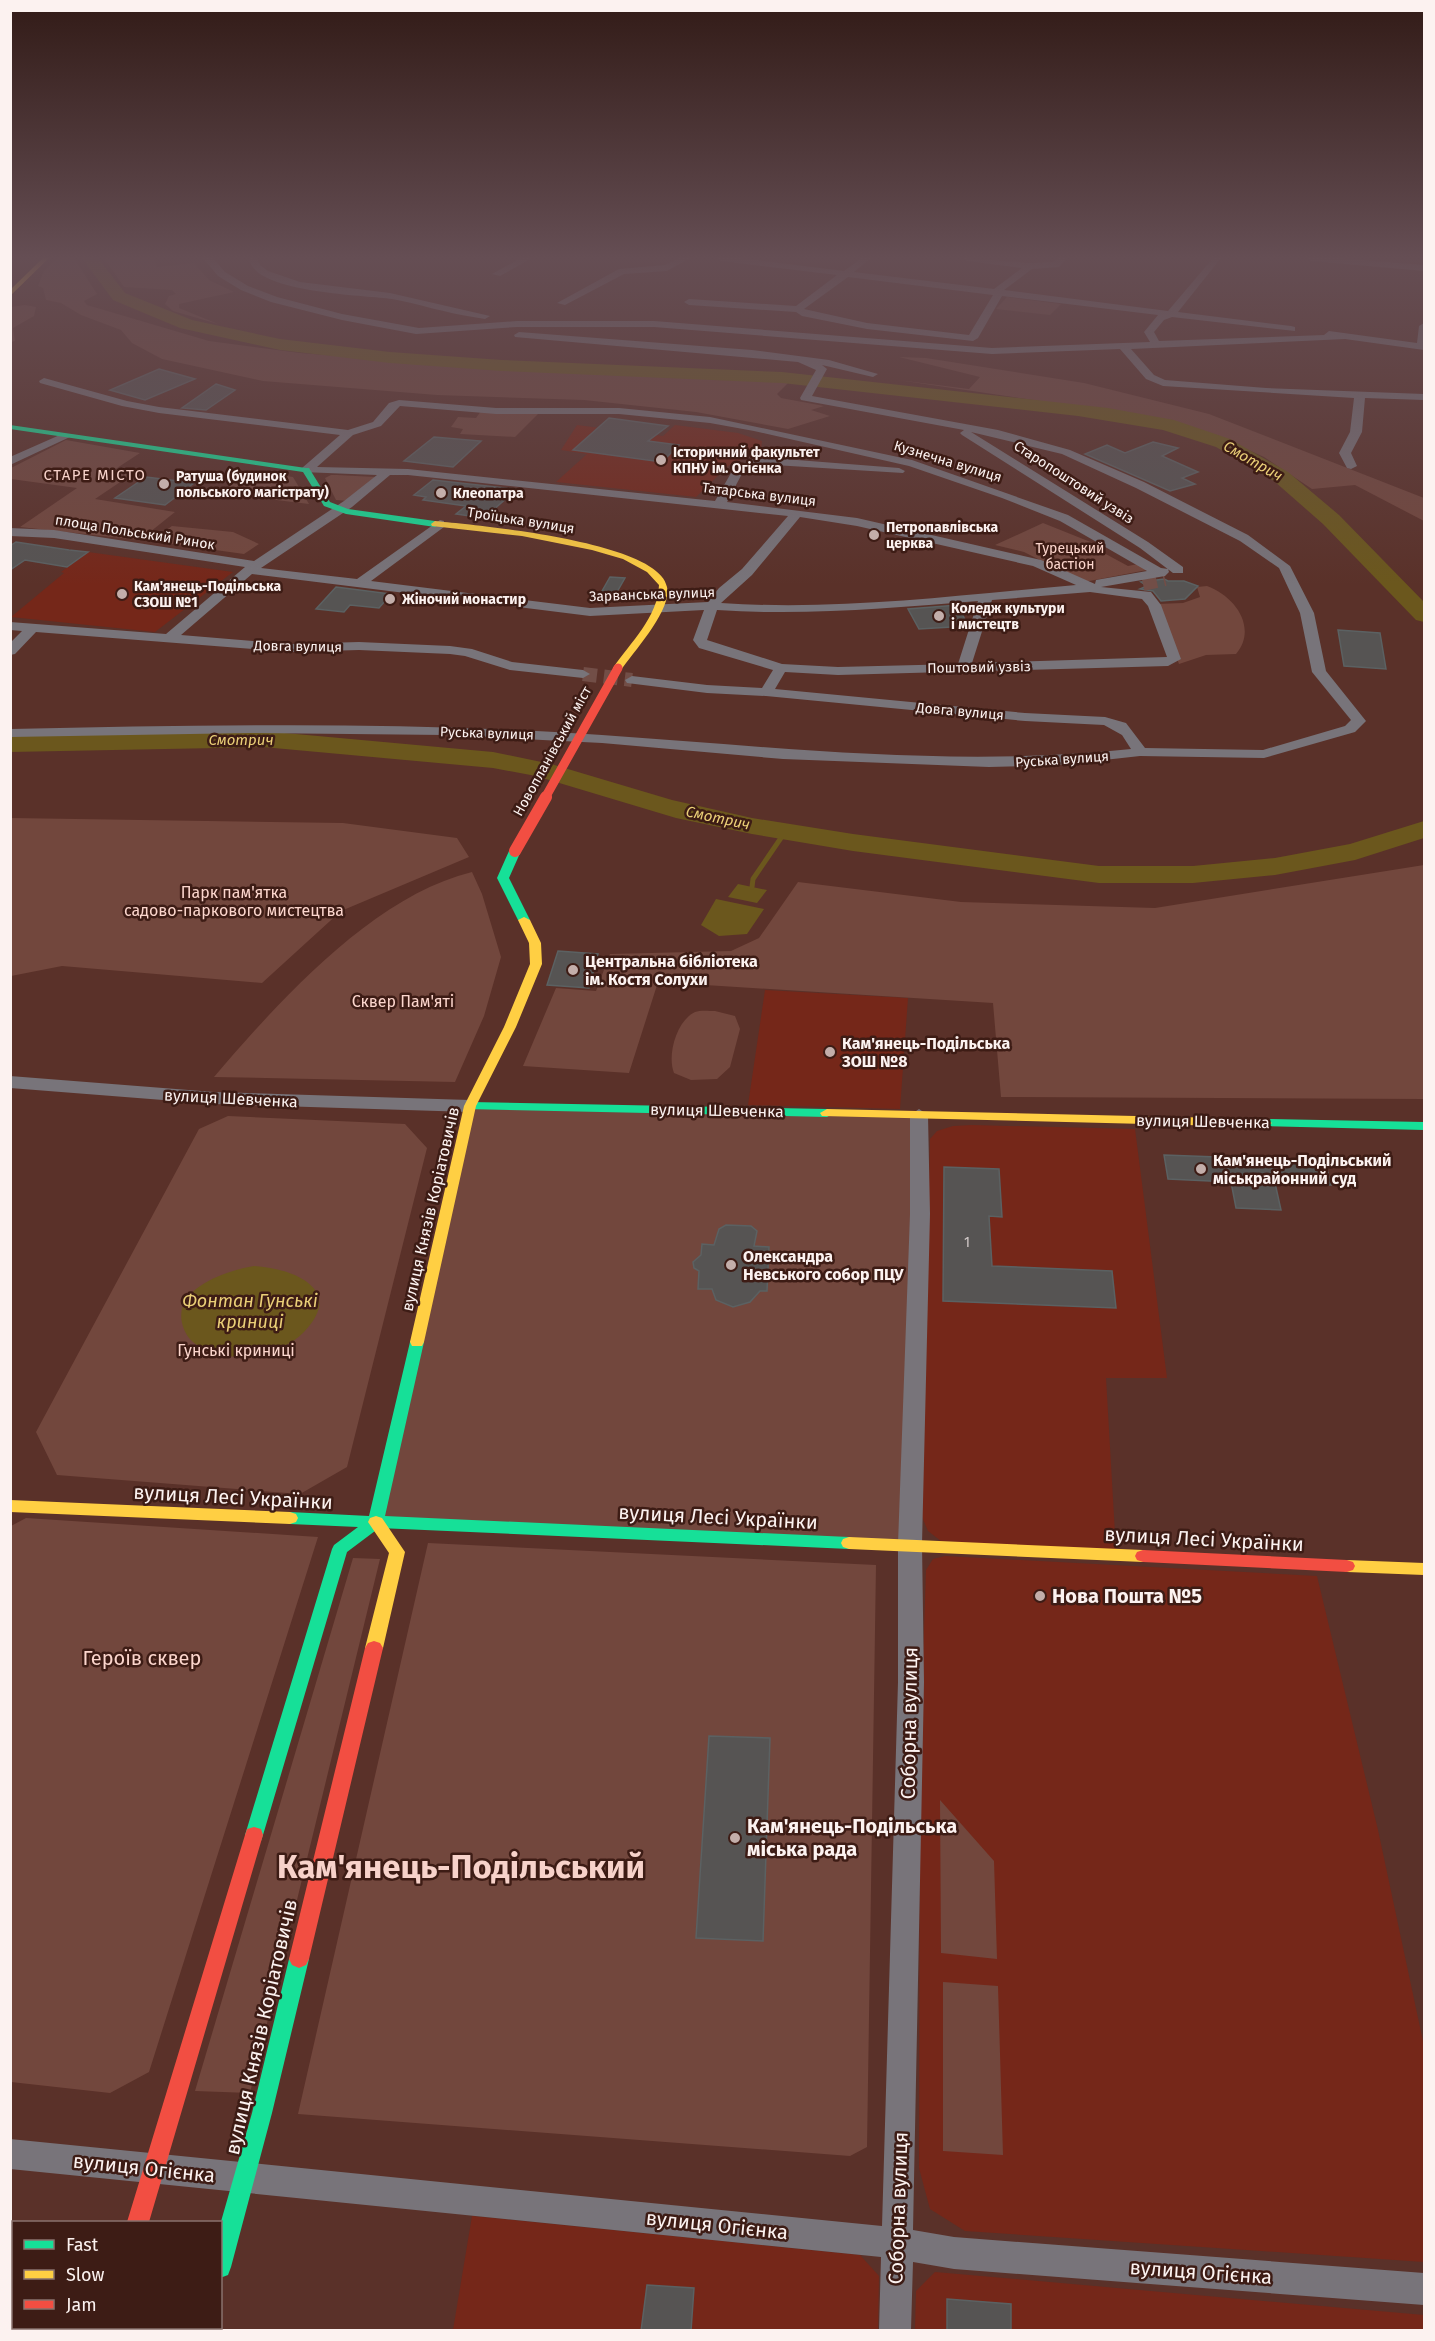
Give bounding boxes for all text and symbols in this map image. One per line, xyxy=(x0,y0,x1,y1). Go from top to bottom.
street label: Кузнечна вулиця xyxy=(892,437,1004,486)
street label: Старопоштовий узвіз xyxy=(1011,437,1137,528)
water label: Смотрич xyxy=(1220,437,1286,485)
place label: Історичний факультет КПНУ ім. Огієнка xyxy=(673,444,820,477)
marker: Історичний факультет КПНУ ім. Огієнка xyxy=(654,453,668,467)
district label: СТАРЕ МІСТО xyxy=(43,466,147,484)
place label: Ратуша (будинок польського магістрату) xyxy=(176,468,329,501)
marker: Ратуша (будинок польського магістрату) xyxy=(157,477,171,491)
street label: Татарська вулиця xyxy=(701,479,817,510)
place label: Клеопатра xyxy=(453,485,524,502)
marker: Клеопатра xyxy=(434,486,448,500)
street label: Троїцька вулиця xyxy=(466,504,576,537)
street label: площа Польський Ринок xyxy=(54,511,217,554)
place label: Петропавлівська церква xyxy=(886,519,998,552)
marker: Петропавлівська церква xyxy=(867,528,881,542)
park label: Турецький бастіон xyxy=(1036,540,1105,573)
place label: Кам'янець-Подільська СЗОШ №1 xyxy=(134,578,281,611)
street label: Зарванська вулиця xyxy=(589,584,715,605)
marker: Кам'янець-Подільська СЗОШ №1 xyxy=(115,587,129,601)
place label: Жіночий монастир xyxy=(401,591,526,608)
marker: Жіночий монастир xyxy=(383,592,397,606)
place label: Коледж культури і мистецтв xyxy=(951,600,1065,633)
marker: Коледж культури і мистецтв xyxy=(932,609,946,623)
street label: Довга вулиця xyxy=(253,637,342,656)
street label: Поштовий узвіз xyxy=(927,658,1031,677)
street label: Новопланівський міст xyxy=(510,683,596,819)
street label: Довга вулиця xyxy=(914,699,1005,724)
street label: Руська вулиця xyxy=(440,723,534,744)
water label: Смотрич xyxy=(208,731,274,749)
street label: Руська вулиця xyxy=(1015,748,1110,771)
water label: Смотрич xyxy=(684,802,752,834)
park label: Парк пам'ятка садово-паркового мистецтва xyxy=(124,883,344,920)
place label: Центральна бібліотека ім. Костя Солухи xyxy=(585,952,758,989)
marker: Центральна бібліотека ім. Костя Солухи xyxy=(566,963,580,977)
park label: Сквер Пам'яті xyxy=(352,992,454,1011)
place label: Кам'янець-Подільська ЗОШ №8 xyxy=(841,1034,1010,1071)
marker: Кам'янець-Подільська ЗОШ №8 xyxy=(823,1045,837,1059)
street label: вулиця Шевченка xyxy=(164,1086,298,1111)
street label: вулиця Шевченка xyxy=(650,1100,784,1121)
street label: вулиця Князів Коріатовичів xyxy=(398,1105,463,1313)
street label: вулиця Шевченка xyxy=(1136,1111,1270,1132)
place label: Кам'янець-Подільський міськрайонний суд xyxy=(1213,1151,1392,1188)
marker: Кам'янець-Подільський міськрайонний суд xyxy=(1194,1162,1208,1176)
house number: 1 xyxy=(964,1234,970,1251)
place label: Олександра Невського собор ПЦУ xyxy=(743,1247,904,1284)
marker: Олександра Невського собор ПЦУ xyxy=(724,1258,738,1272)
water label: Фонтан Гунські криниці xyxy=(182,1290,318,1333)
park label: Гунські криниці xyxy=(177,1341,295,1360)
street label: вулиця Лесі Українки xyxy=(133,1480,333,1514)
street label: вулиця Лесі Українки xyxy=(618,1500,818,1534)
street label: вулиця Лесі Українки xyxy=(1104,1522,1304,1556)
place label: Нова Пошта №5 xyxy=(1052,1584,1202,1608)
marker: Нова Пошта №5 xyxy=(1033,1589,1047,1603)
park label: Героїв сквер xyxy=(83,1646,201,1670)
street label: Соборна вулиця xyxy=(896,1647,922,1799)
place label: Кам'янець-Подільська міська рада xyxy=(747,1814,957,1861)
marker: Кам'янець-Подільська міська рада xyxy=(728,1831,742,1845)
district label: Кам'янець-Подільський xyxy=(277,1847,645,1887)
street label: вулиця Князів Коріатовичів xyxy=(220,1897,302,2157)
street label: Соборна вулиця xyxy=(883,2131,913,2285)
street label: вулиця Огієнка xyxy=(72,2149,216,2187)
street label: вулиця Огієнка xyxy=(645,2206,789,2244)
legend xyxy=(12,2221,222,2329)
text: Fast xyxy=(66,2234,99,2256)
street label: вулиця Огієнка xyxy=(1129,2255,1273,2289)
text: Slow xyxy=(66,2264,105,2286)
text: Jam xyxy=(66,2294,97,2316)

